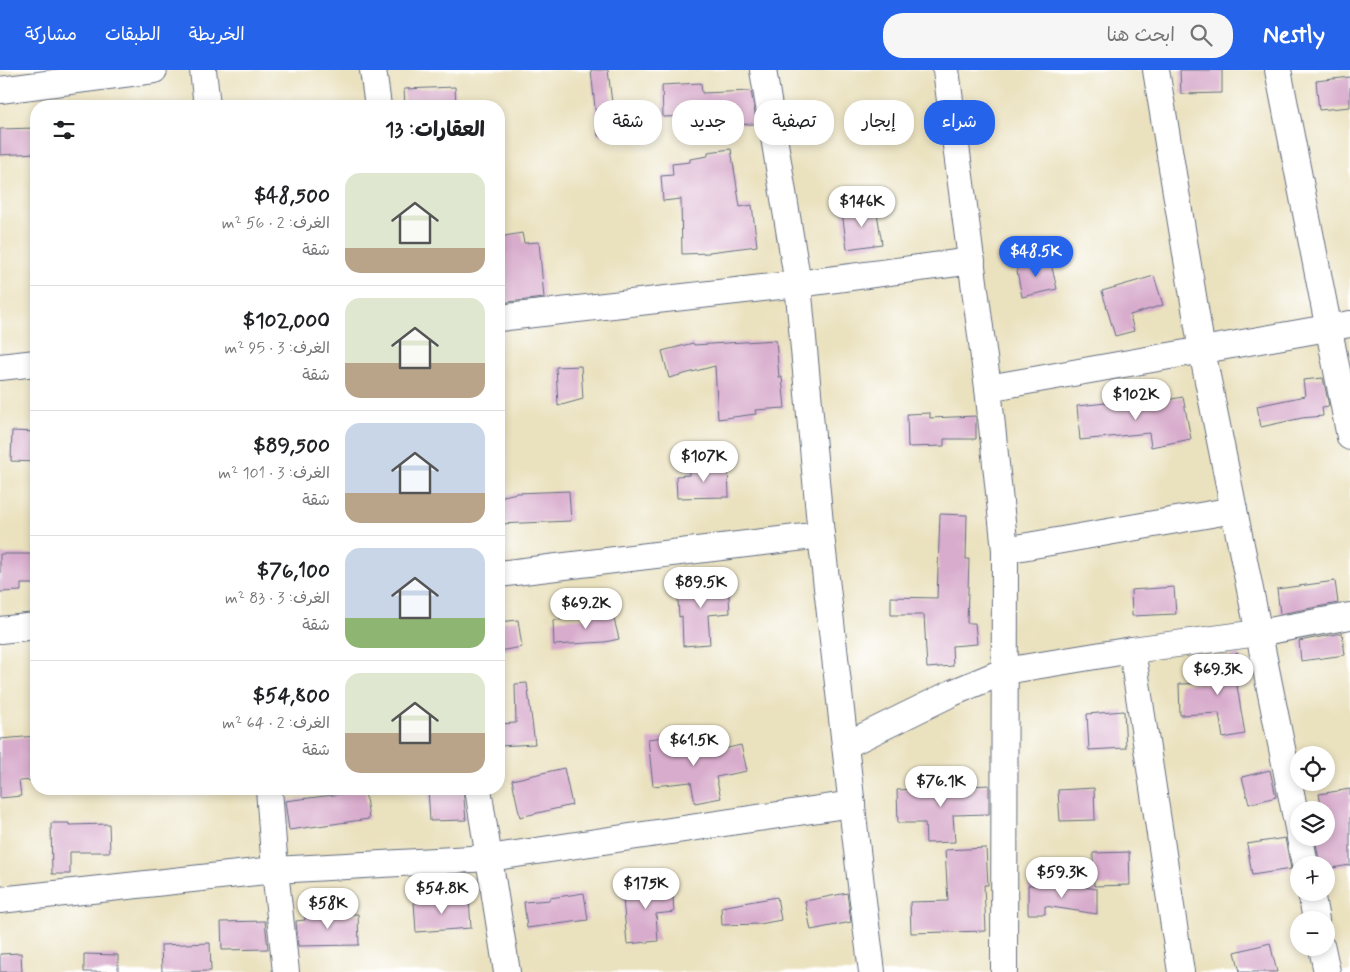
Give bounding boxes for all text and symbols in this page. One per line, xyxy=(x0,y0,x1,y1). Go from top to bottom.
search box xyxy=(883,13,1233,58)
text: Nestly xyxy=(1263,20,1325,51)
icon: search xyxy=(1187,21,1215,49)
text: مشاركة xyxy=(25,23,77,47)
text: الطبقات xyxy=(105,23,161,47)
text: الخريطة xyxy=(189,23,245,47)
text: ابحث هنا xyxy=(1106,23,1175,48)
chip: شقة xyxy=(594,100,662,145)
chip: جديد xyxy=(672,100,744,145)
chip: تصفية xyxy=(754,100,834,145)
chip: إيجار xyxy=(844,100,914,145)
chip: شراء xyxy=(924,100,995,145)
icon: filters xyxy=(50,116,78,144)
text: العقارات: 13 xyxy=(385,116,485,144)
text: $48,500 xyxy=(254,182,330,210)
pin: $146K xyxy=(827,186,897,228)
text: $146K xyxy=(839,191,885,212)
icon: home xyxy=(385,193,445,253)
text: الغرف: 2 · 56 m² xyxy=(222,213,330,234)
pin: $48.5K xyxy=(995,236,1077,278)
text: شقة xyxy=(302,240,330,261)
text: $48.5K xyxy=(1010,241,1062,262)
text: $102,000 xyxy=(243,307,330,335)
icon: home xyxy=(385,318,445,378)
text: الغرف: 3 · 95 m² xyxy=(224,338,330,359)
text: شقة xyxy=(302,365,330,386)
pin: $102K xyxy=(1101,378,1171,421)
text: $102K xyxy=(1113,384,1159,405)
text: $89,500 xyxy=(253,432,330,460)
pin: $107K xyxy=(669,440,739,483)
icon: home xyxy=(385,443,445,503)
text: $107K xyxy=(681,446,727,467)
text: الغرف: 3 · 101 m² xyxy=(218,463,330,484)
text: شقة xyxy=(302,490,330,511)
text: $76,100 xyxy=(257,557,330,585)
pin: $89.5K xyxy=(660,566,742,609)
icon: home xyxy=(385,568,445,628)
text: $89.5K xyxy=(675,572,727,593)
text: الغرف: 3 · 83 m² xyxy=(225,588,330,609)
pin: $69.2K xyxy=(545,588,627,630)
text: $69.2K xyxy=(561,593,611,614)
text: شقة xyxy=(302,615,330,636)
pin: $69.3K xyxy=(1177,654,1259,696)
text: $69.3K xyxy=(1194,659,1243,680)
text: $54,800 xyxy=(253,682,330,710)
icon: home xyxy=(385,693,445,753)
text: الغرف: 2 · 64 m² xyxy=(222,713,330,734)
pin: $61.5K xyxy=(653,724,735,767)
text: $61.5K xyxy=(670,730,718,751)
text: شقة xyxy=(302,740,330,761)
map controls xyxy=(1290,746,1335,956)
button: locate xyxy=(1290,746,1335,791)
pin: $76.1K xyxy=(900,766,982,808)
text: $76.1K xyxy=(916,771,966,792)
button: layers xyxy=(1290,801,1335,846)
pin: $59.3K xyxy=(1021,856,1103,899)
button: + xyxy=(1290,856,1335,901)
text: $59.3K xyxy=(1037,862,1087,883)
pin: $175K xyxy=(611,868,681,910)
pin: $54.8K xyxy=(401,872,483,915)
text: $175K xyxy=(624,873,668,894)
text: $54.8K xyxy=(416,878,468,899)
pin: $58K xyxy=(298,888,358,930)
text: $58K xyxy=(308,893,348,914)
button: − xyxy=(1290,911,1335,956)

